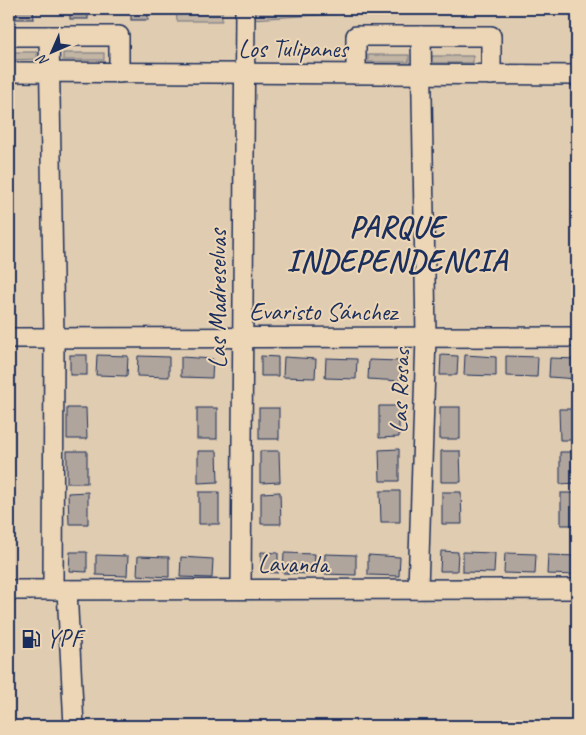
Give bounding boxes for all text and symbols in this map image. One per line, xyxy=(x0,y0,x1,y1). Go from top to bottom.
north arrow xyxy=(28,28,78,78)
street label: Los Tulipanes xyxy=(238,33,350,65)
text: N xyxy=(32,50,52,70)
district label: PARQUE INDEPENDENCIA xyxy=(286,208,509,280)
street label: Las Madreselvas xyxy=(202,227,234,368)
street label: Evaristo Sánchez xyxy=(249,296,400,328)
street label: Las Rosas xyxy=(383,346,418,434)
street label: Lavanda xyxy=(258,548,331,580)
place label: YPF xyxy=(46,623,86,655)
fuel station icon: YPF xyxy=(20,628,42,650)

